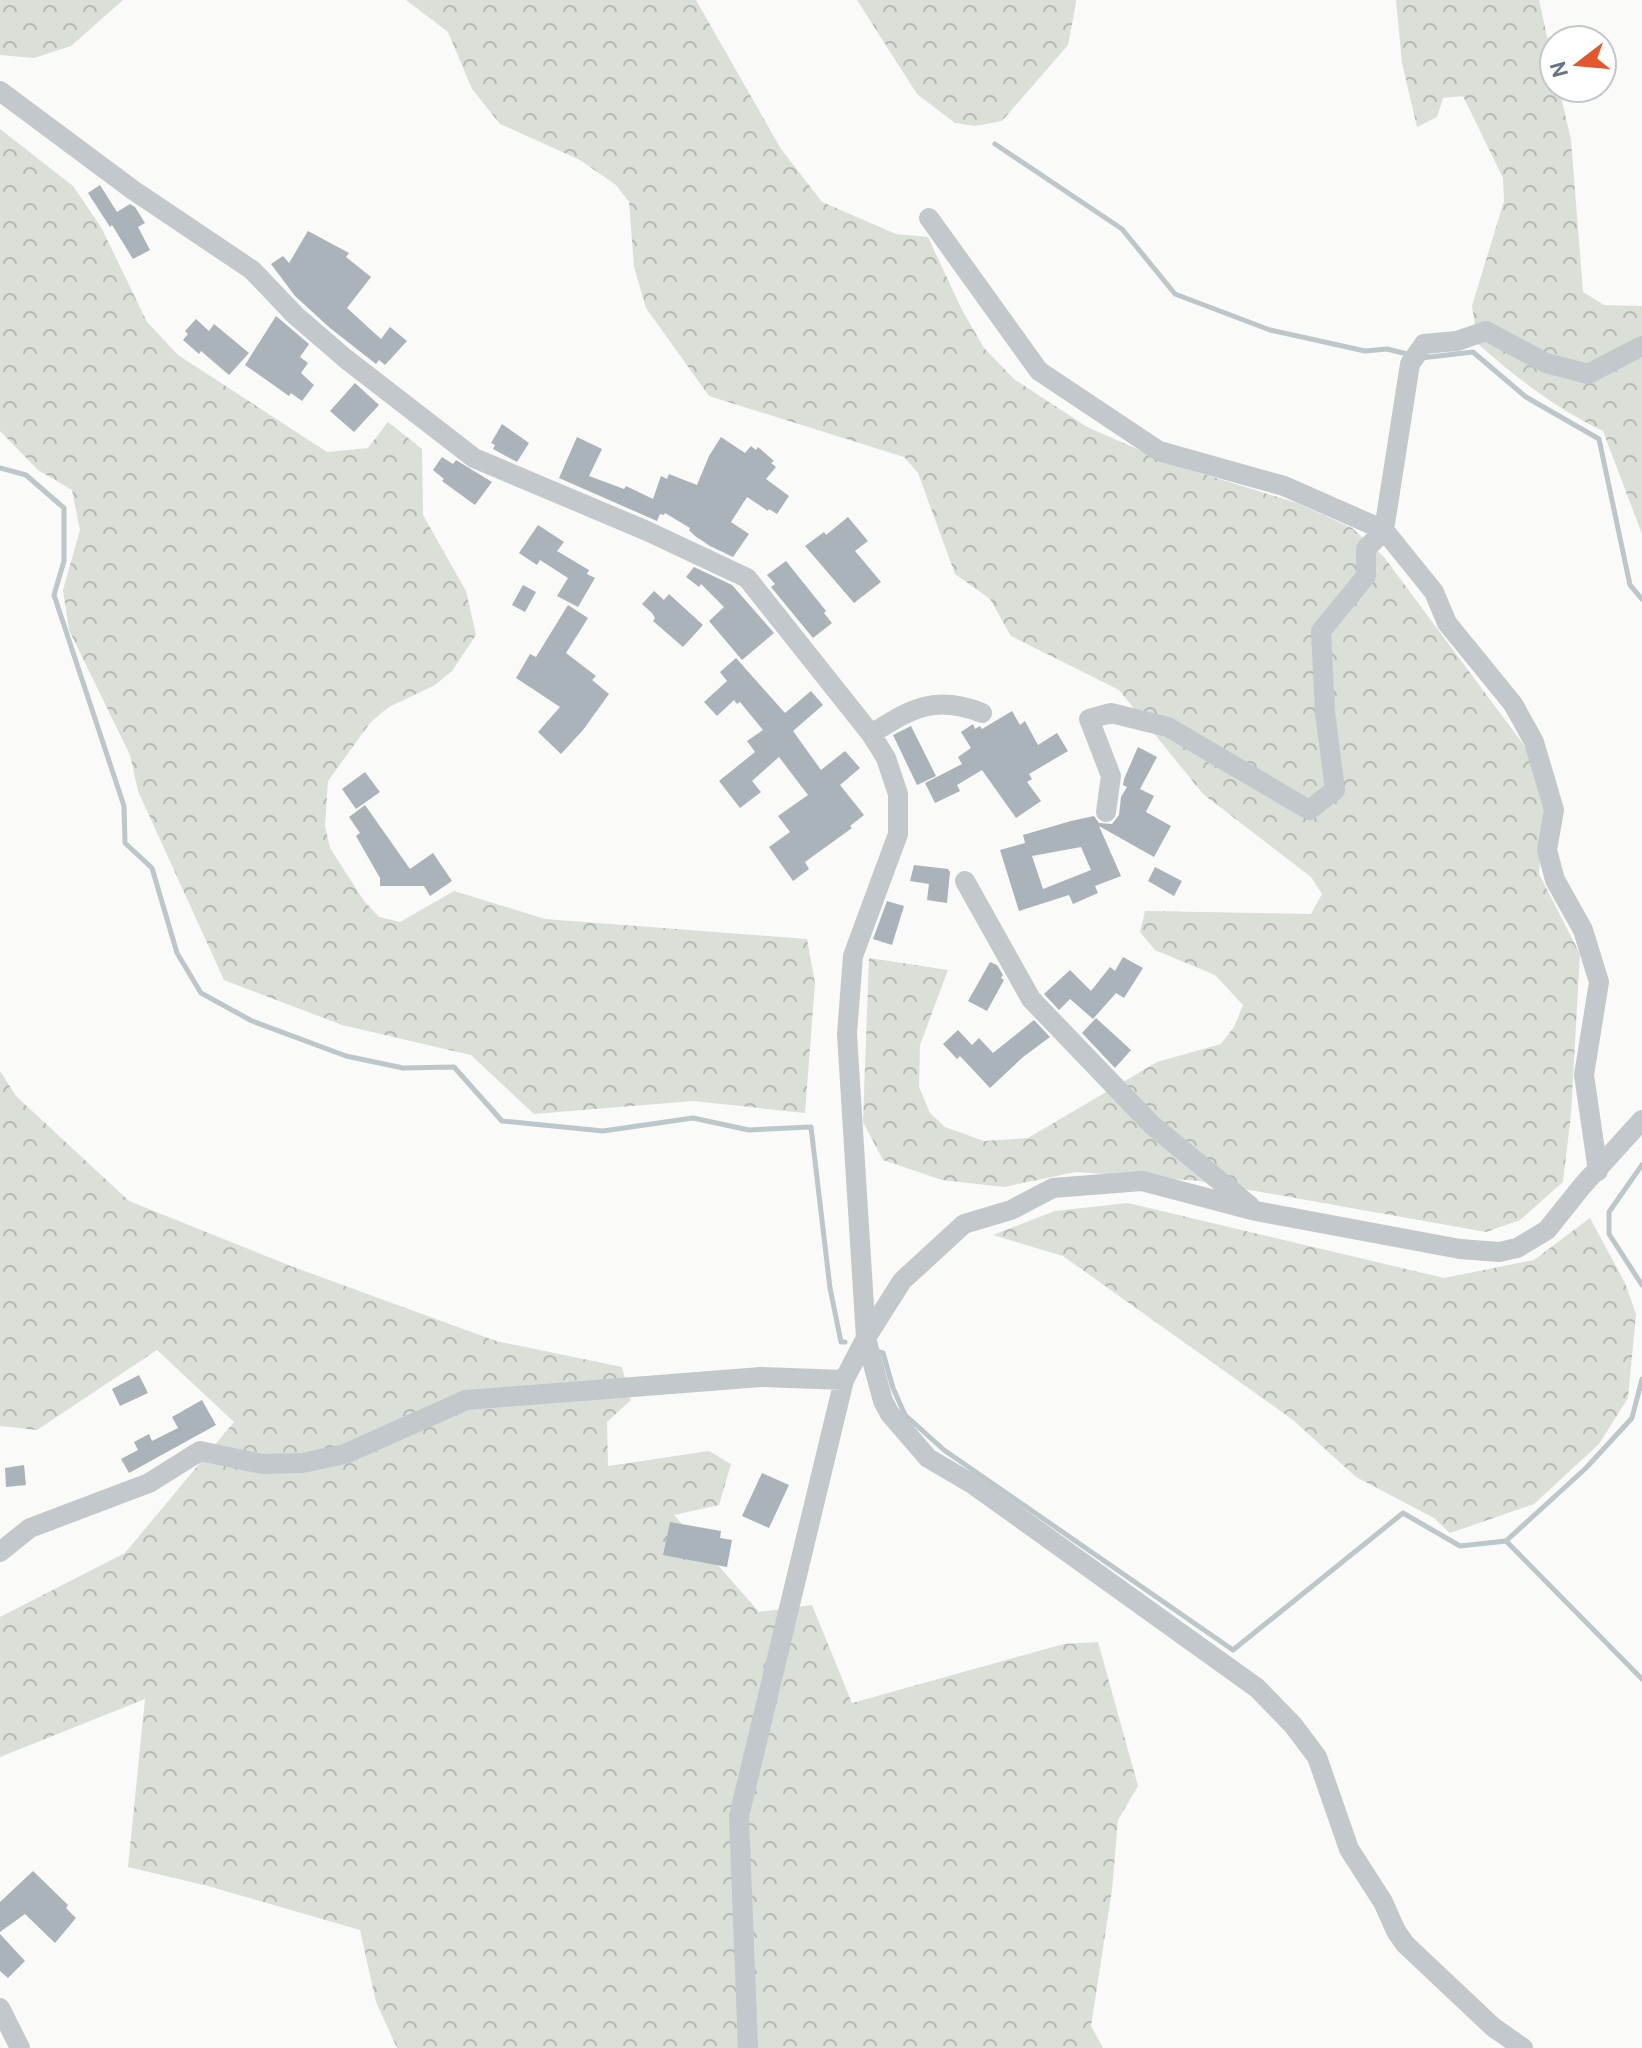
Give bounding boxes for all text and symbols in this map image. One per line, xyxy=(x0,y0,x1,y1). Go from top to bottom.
north arrow xyxy=(1538,24,1618,104)
text: N xyxy=(1544,58,1574,81)

